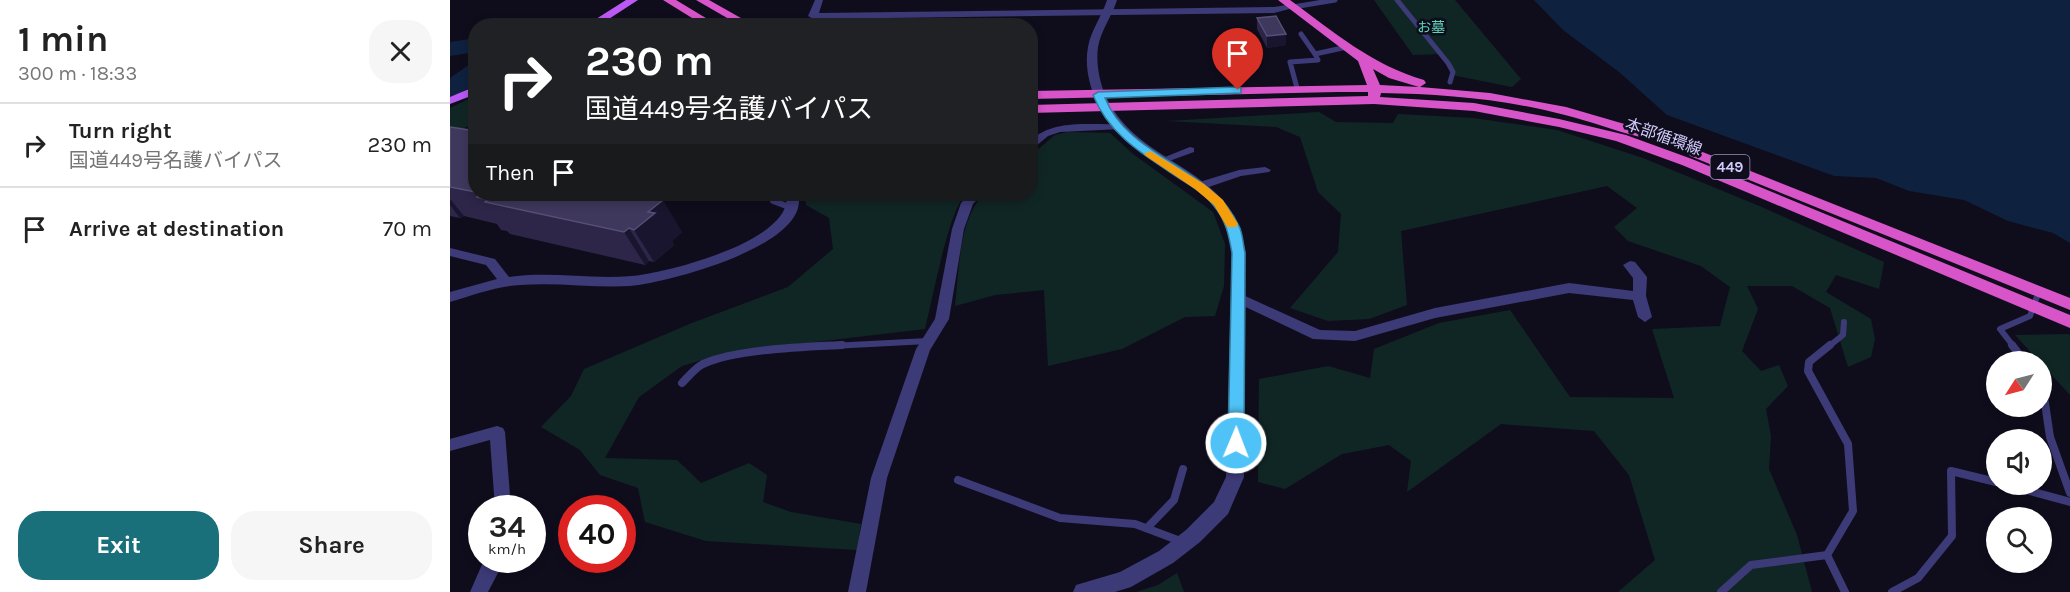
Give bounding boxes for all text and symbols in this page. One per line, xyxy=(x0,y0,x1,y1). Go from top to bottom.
text: 1 min xyxy=(18,18,108,60)
park label: お墓 xyxy=(1417,19,1445,36)
button: close xyxy=(369,20,432,83)
pin xyxy=(1212,28,1263,90)
text: 230 m xyxy=(585,36,714,86)
icon: arrive xyxy=(1221,37,1254,70)
icon: right xyxy=(486,42,564,120)
text: 300 m · 18:33 xyxy=(18,62,137,85)
text: 国道449号名護バイパス xyxy=(585,93,873,125)
street label: 本部循環線 xyxy=(1623,114,1705,159)
text: Turn right xyxy=(69,118,172,144)
icon: right xyxy=(18,129,51,162)
text: 230 m xyxy=(367,132,432,158)
text: 国道449号名護バイパス xyxy=(69,149,283,172)
road number: 449 xyxy=(1710,155,1750,179)
icon: arrive xyxy=(547,156,580,189)
text: Then xyxy=(486,160,535,186)
icon: arrive xyxy=(18,213,51,246)
text: Arrive at destination xyxy=(69,216,284,242)
text: 70 m xyxy=(383,216,432,242)
north arrow xyxy=(1986,351,2052,417)
map controls xyxy=(1986,351,2052,573)
position arrow xyxy=(1204,411,1268,475)
button: sound xyxy=(1986,429,2052,495)
speed limit sign: 40 xyxy=(558,495,636,573)
button: search xyxy=(1986,507,2052,573)
text: 34 xyxy=(489,509,525,545)
button: Exit xyxy=(18,511,219,580)
button: Share xyxy=(231,511,432,580)
text: km/h xyxy=(488,540,526,558)

